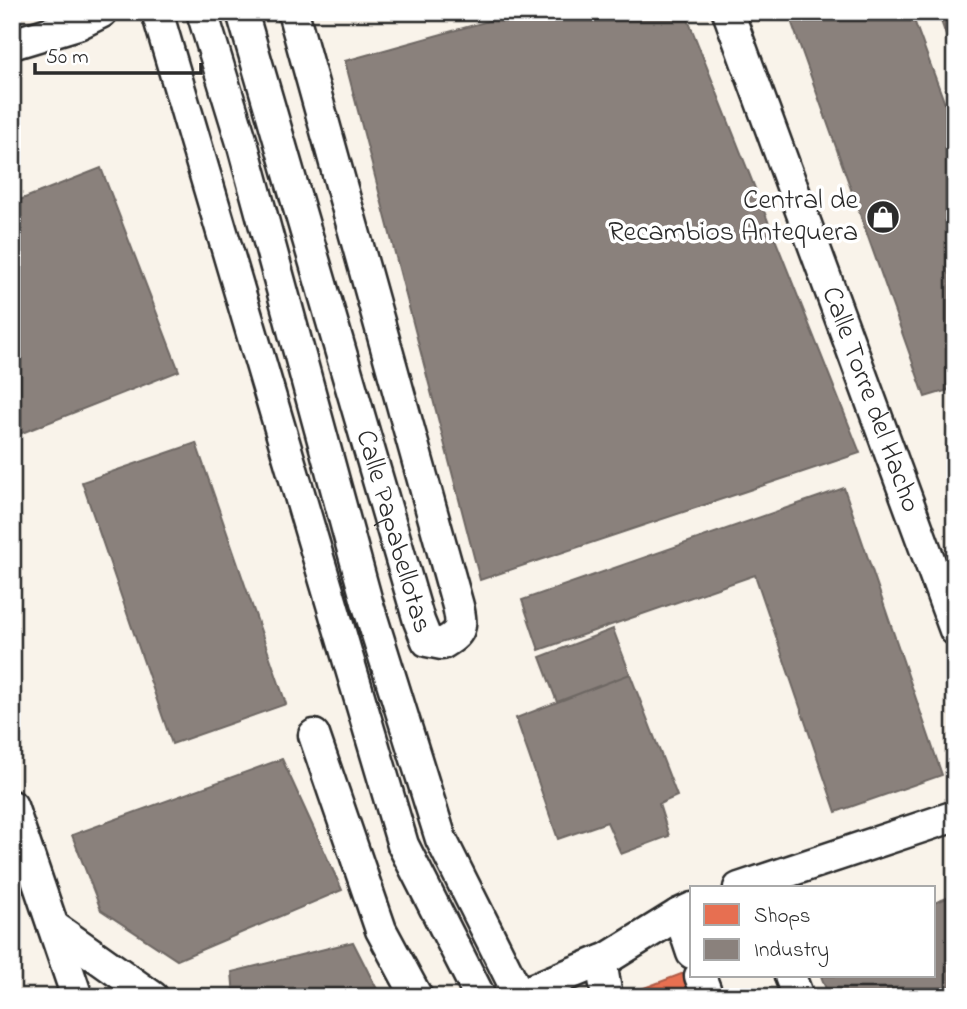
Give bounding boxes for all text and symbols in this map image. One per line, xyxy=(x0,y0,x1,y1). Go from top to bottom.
scale bar xyxy=(35,32,201,76)
text: 50 m xyxy=(46,43,89,73)
place label: Central de Recambios Antequera xyxy=(608,181,858,254)
shop icon: Central de Recambios Antequera xyxy=(864,198,902,236)
street label: Calle Torre del Hacho xyxy=(810,281,931,518)
street label: Calle Papabellotas xyxy=(344,425,442,639)
legend xyxy=(690,886,936,978)
text: Shops xyxy=(754,902,811,932)
text: Industry xyxy=(754,936,829,968)

